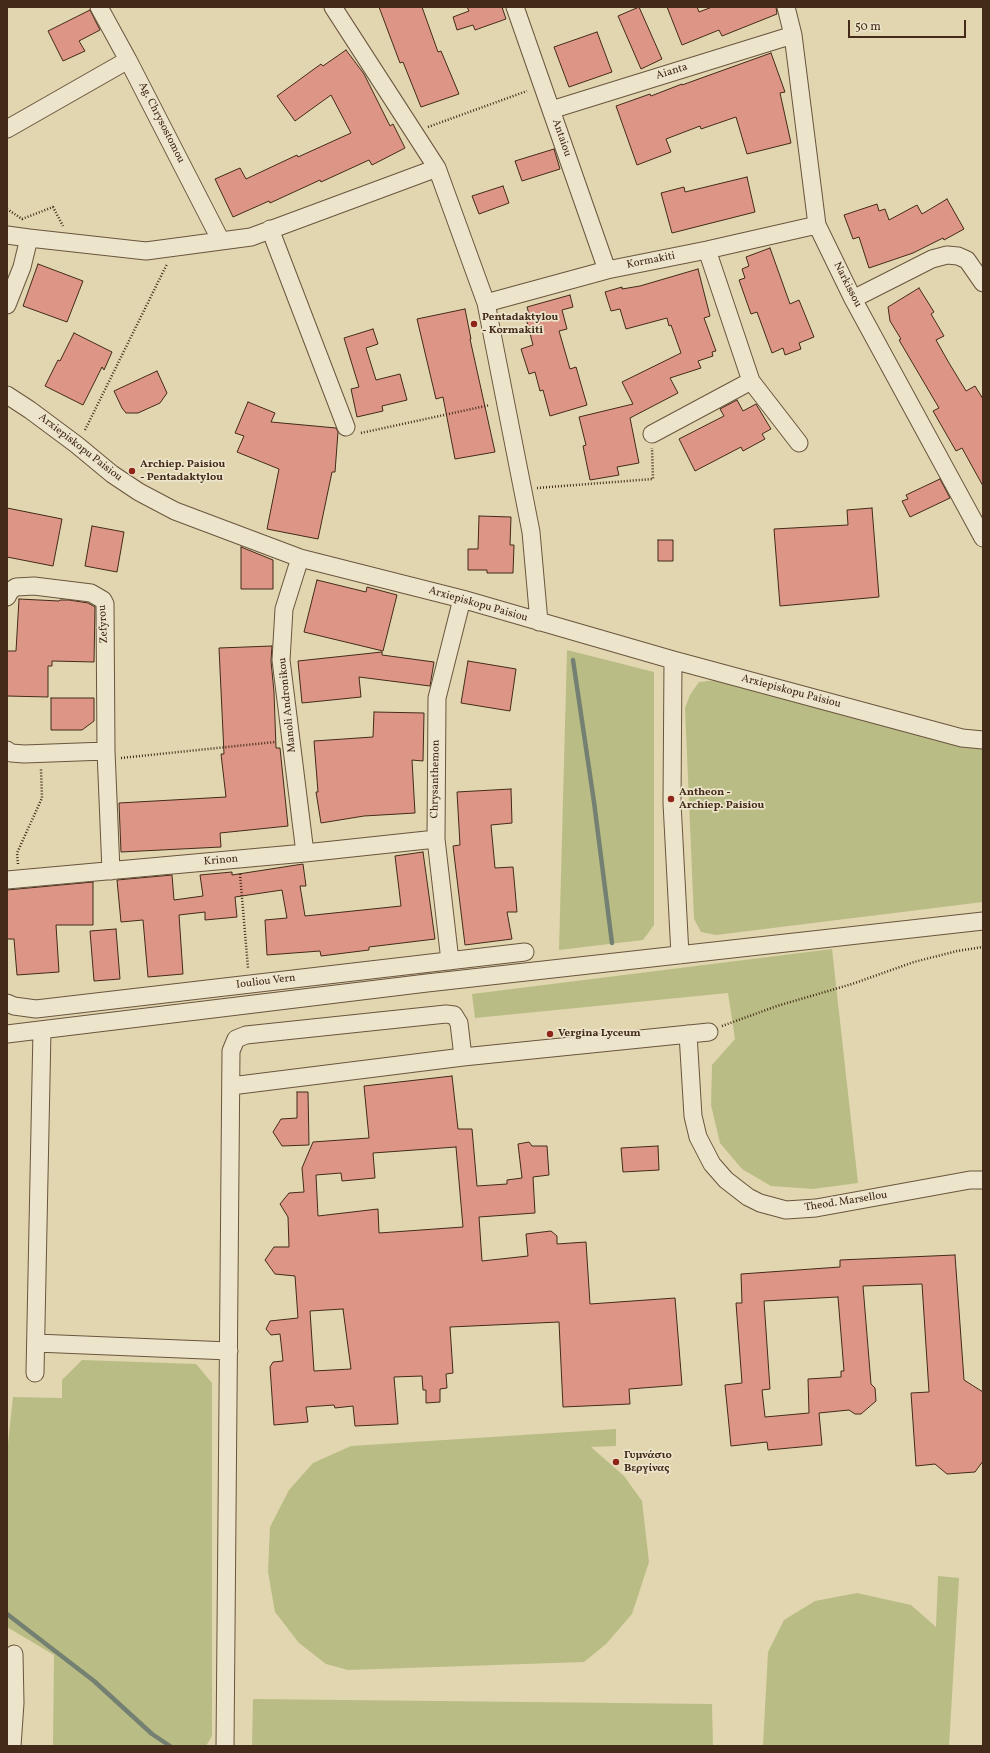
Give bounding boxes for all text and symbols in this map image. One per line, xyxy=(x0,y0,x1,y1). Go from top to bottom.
scale bar xyxy=(850,12,968,38)
text: 50 m xyxy=(855,19,881,35)
street label: Aianta xyxy=(655,61,689,83)
street label: Ag. Chrysostomou xyxy=(135,80,187,166)
street label: Antaiou xyxy=(548,117,574,159)
street label: Kormakiti xyxy=(626,250,676,272)
street label: Narkissou xyxy=(830,260,864,310)
place label: Pentadaktylou - Kormakiti xyxy=(482,311,558,337)
marker: Pentadaktylou - Kormakiti xyxy=(469,319,479,329)
street label: Arxiepiskopu Paisiou xyxy=(36,411,124,485)
place label: Archiep. Paisiou - Pentadaktylou xyxy=(140,458,225,484)
marker: Archiep. Paisiou - Pentadaktylou xyxy=(127,466,137,476)
street label: Arxiepiskopu Paisiou xyxy=(427,585,529,625)
street label: Zefyrou xyxy=(96,604,112,644)
street label: Manoli Andronikou xyxy=(276,657,300,753)
street label: Arxiepiskopu Paisiou xyxy=(740,672,842,712)
street label: Chrysanthemon xyxy=(429,739,443,819)
place label: Antheon - Archiep. Paisiou xyxy=(679,786,764,812)
marker: Antheon - Archiep. Paisiou xyxy=(666,794,676,804)
street label: Krinon xyxy=(203,853,239,869)
street label: Iouliou Vern xyxy=(236,972,296,992)
place label: Vergina Lyceum xyxy=(558,1027,641,1041)
marker: Vergina Lyceum xyxy=(545,1029,555,1039)
street label: Theod. Marsellou xyxy=(804,1189,888,1215)
place label: Γυμνάσιο Βεργίνας xyxy=(624,1449,672,1475)
marker: Γυμνάσιο Βεργίνας xyxy=(611,1457,621,1467)

